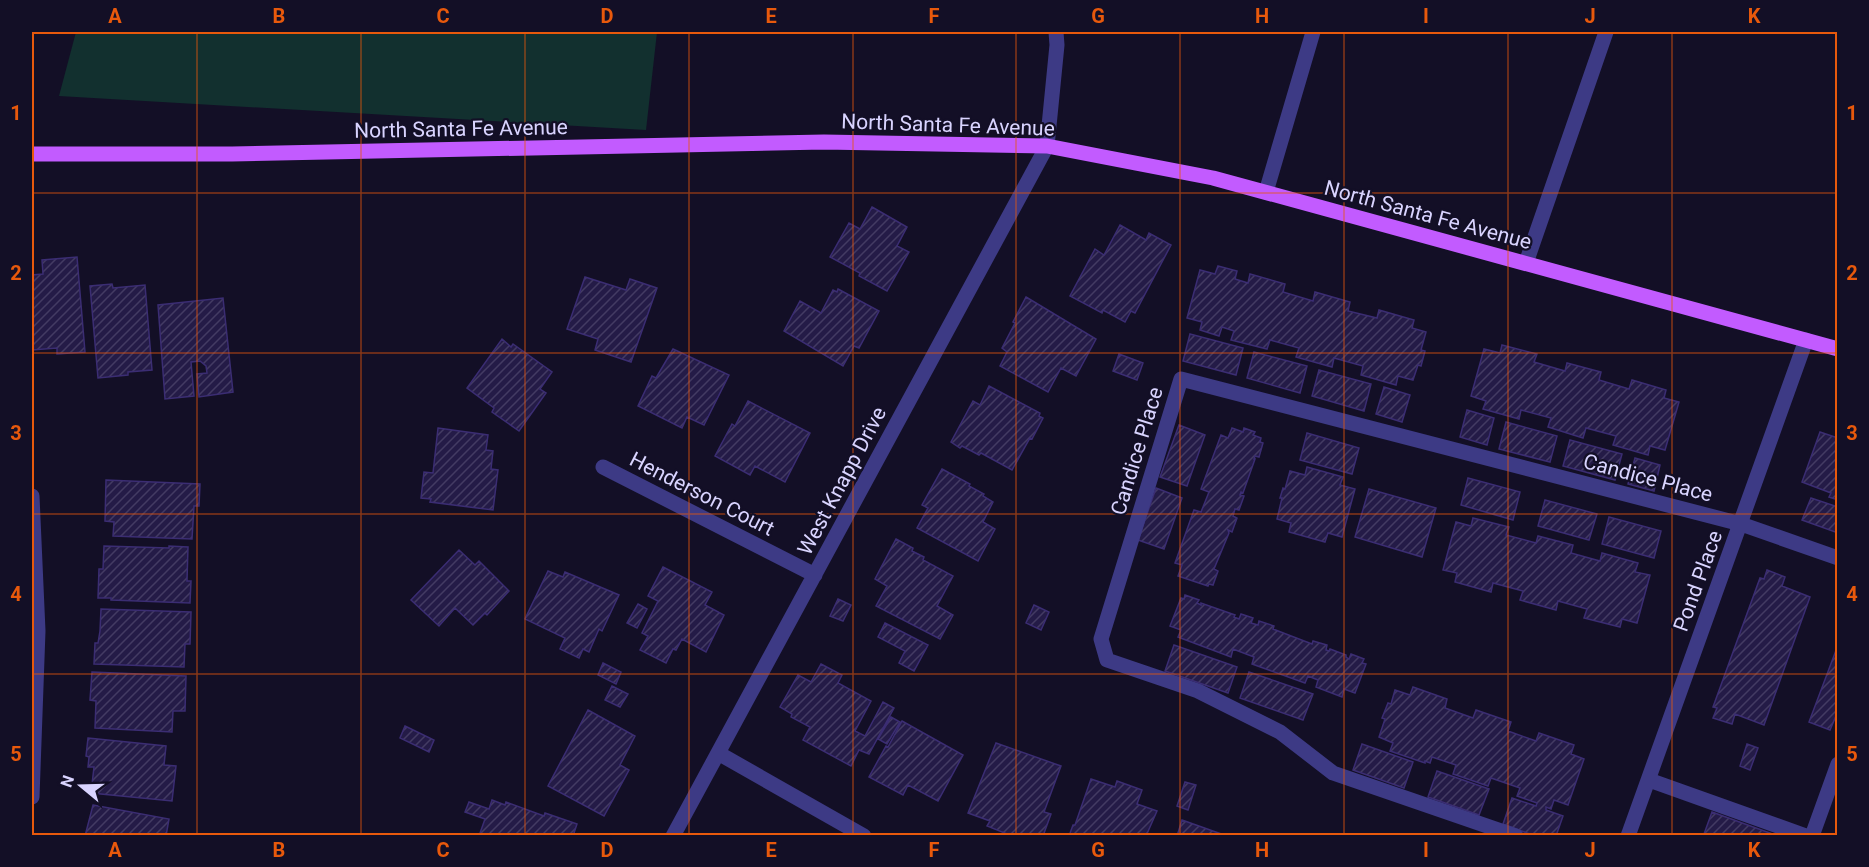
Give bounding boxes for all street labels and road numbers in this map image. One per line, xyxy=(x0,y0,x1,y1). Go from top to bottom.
street label: North Santa Fe Avenue xyxy=(841,109,1055,141)
street label: North Santa Fe Avenue xyxy=(354,115,568,143)
street label: North Santa Fe Avenue xyxy=(1322,176,1534,254)
street label: Candice Place xyxy=(1106,384,1168,518)
street label: West Knapp Drive xyxy=(793,403,891,559)
street label: Henderson Court xyxy=(626,447,778,541)
street label: Candice Place xyxy=(1581,449,1715,507)
street label: Pond Place xyxy=(1669,527,1727,635)

